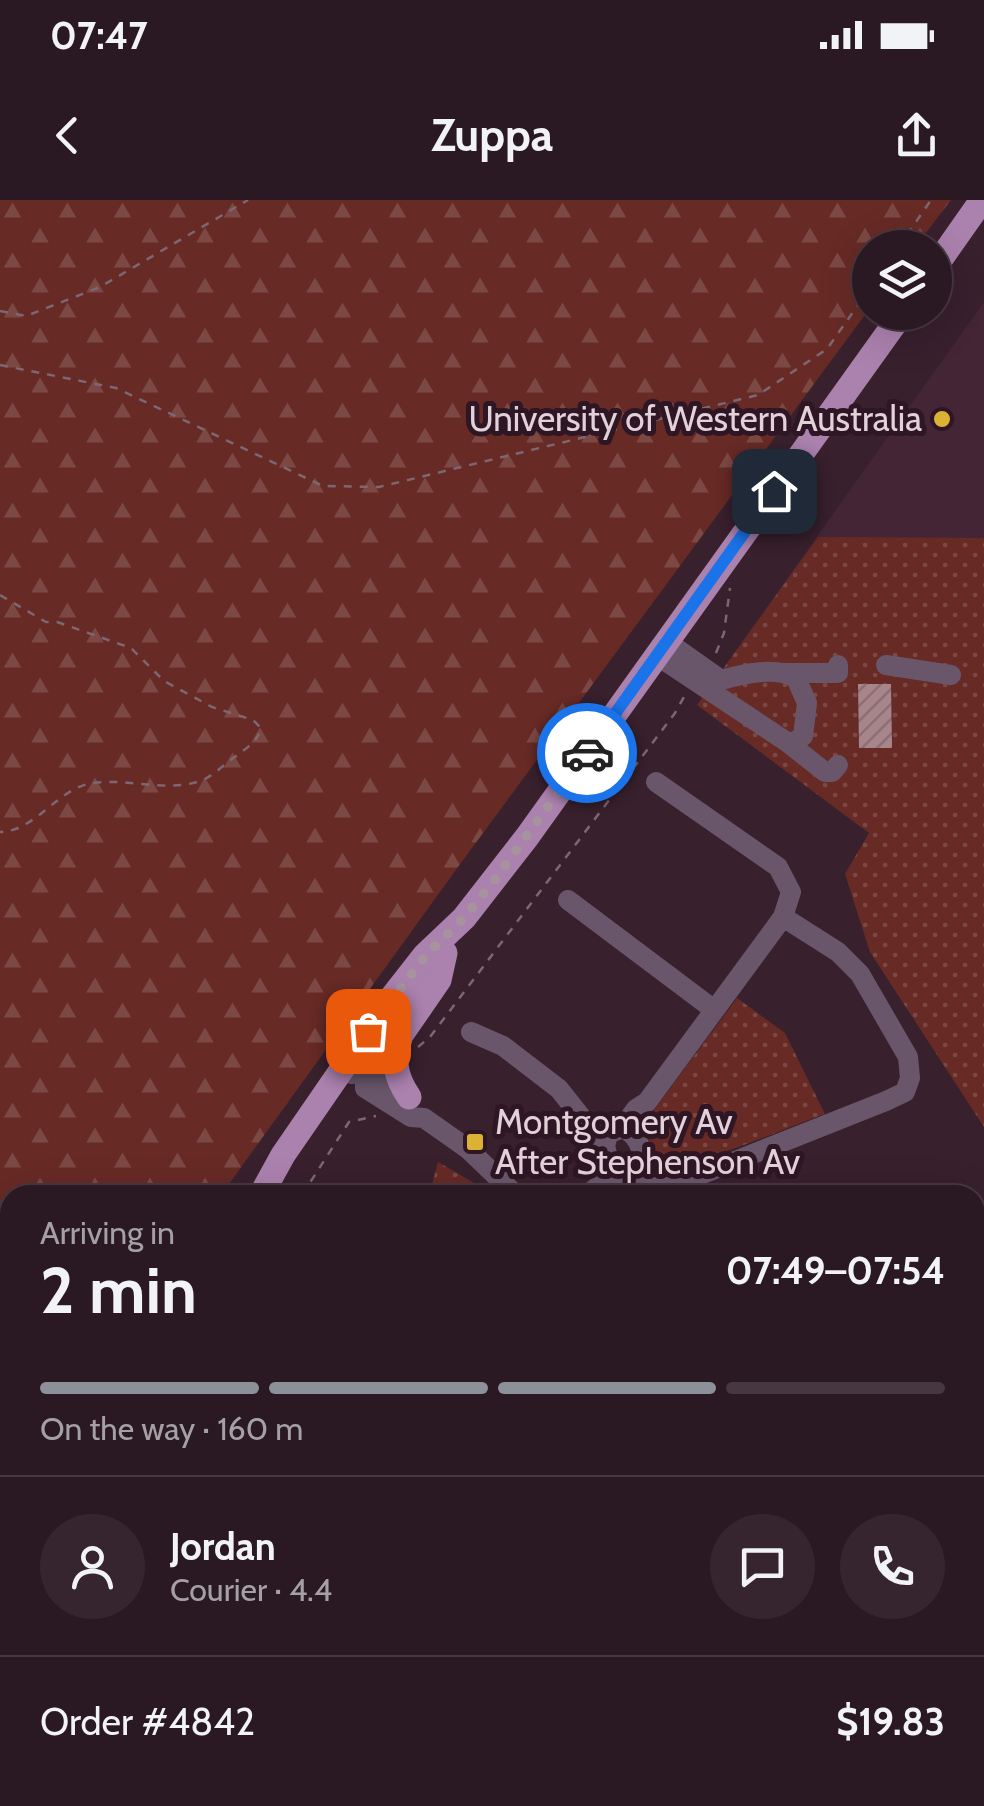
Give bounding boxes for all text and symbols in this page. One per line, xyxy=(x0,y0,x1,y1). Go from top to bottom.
text: 07:47 xyxy=(50,12,148,59)
icon: back xyxy=(40,108,95,163)
text: Zuppa xyxy=(431,108,553,162)
icon: share xyxy=(889,108,944,163)
map controls xyxy=(852,230,952,330)
button: layers xyxy=(852,230,952,330)
place label: University of Western Australia xyxy=(468,397,922,440)
marker: University of Western Australia xyxy=(931,408,953,430)
pin xyxy=(732,449,817,534)
icon: home xyxy=(747,464,802,519)
courier xyxy=(537,703,637,803)
icon: car xyxy=(560,726,615,781)
pin xyxy=(326,989,411,1074)
icon: bag xyxy=(341,1004,396,1059)
place label: Montgomery Av After Stephenson Av xyxy=(495,1100,800,1183)
marker: Montgomery Av After Stephenson Av xyxy=(464,1131,486,1153)
text: Arriving in xyxy=(40,1213,175,1252)
text: 07:49–07:54 xyxy=(726,1247,945,1294)
text: 2 min xyxy=(40,1250,197,1329)
text: On the way · 160 m xyxy=(40,1409,303,1448)
button: person xyxy=(40,1514,145,1619)
button: chat xyxy=(710,1514,815,1619)
button: phone xyxy=(840,1514,945,1619)
text: Jordan xyxy=(170,1523,276,1570)
text: Courier · 4.4 xyxy=(170,1570,332,1609)
text: Order #4842 xyxy=(40,1698,255,1745)
text: $19.83 xyxy=(836,1698,945,1745)

